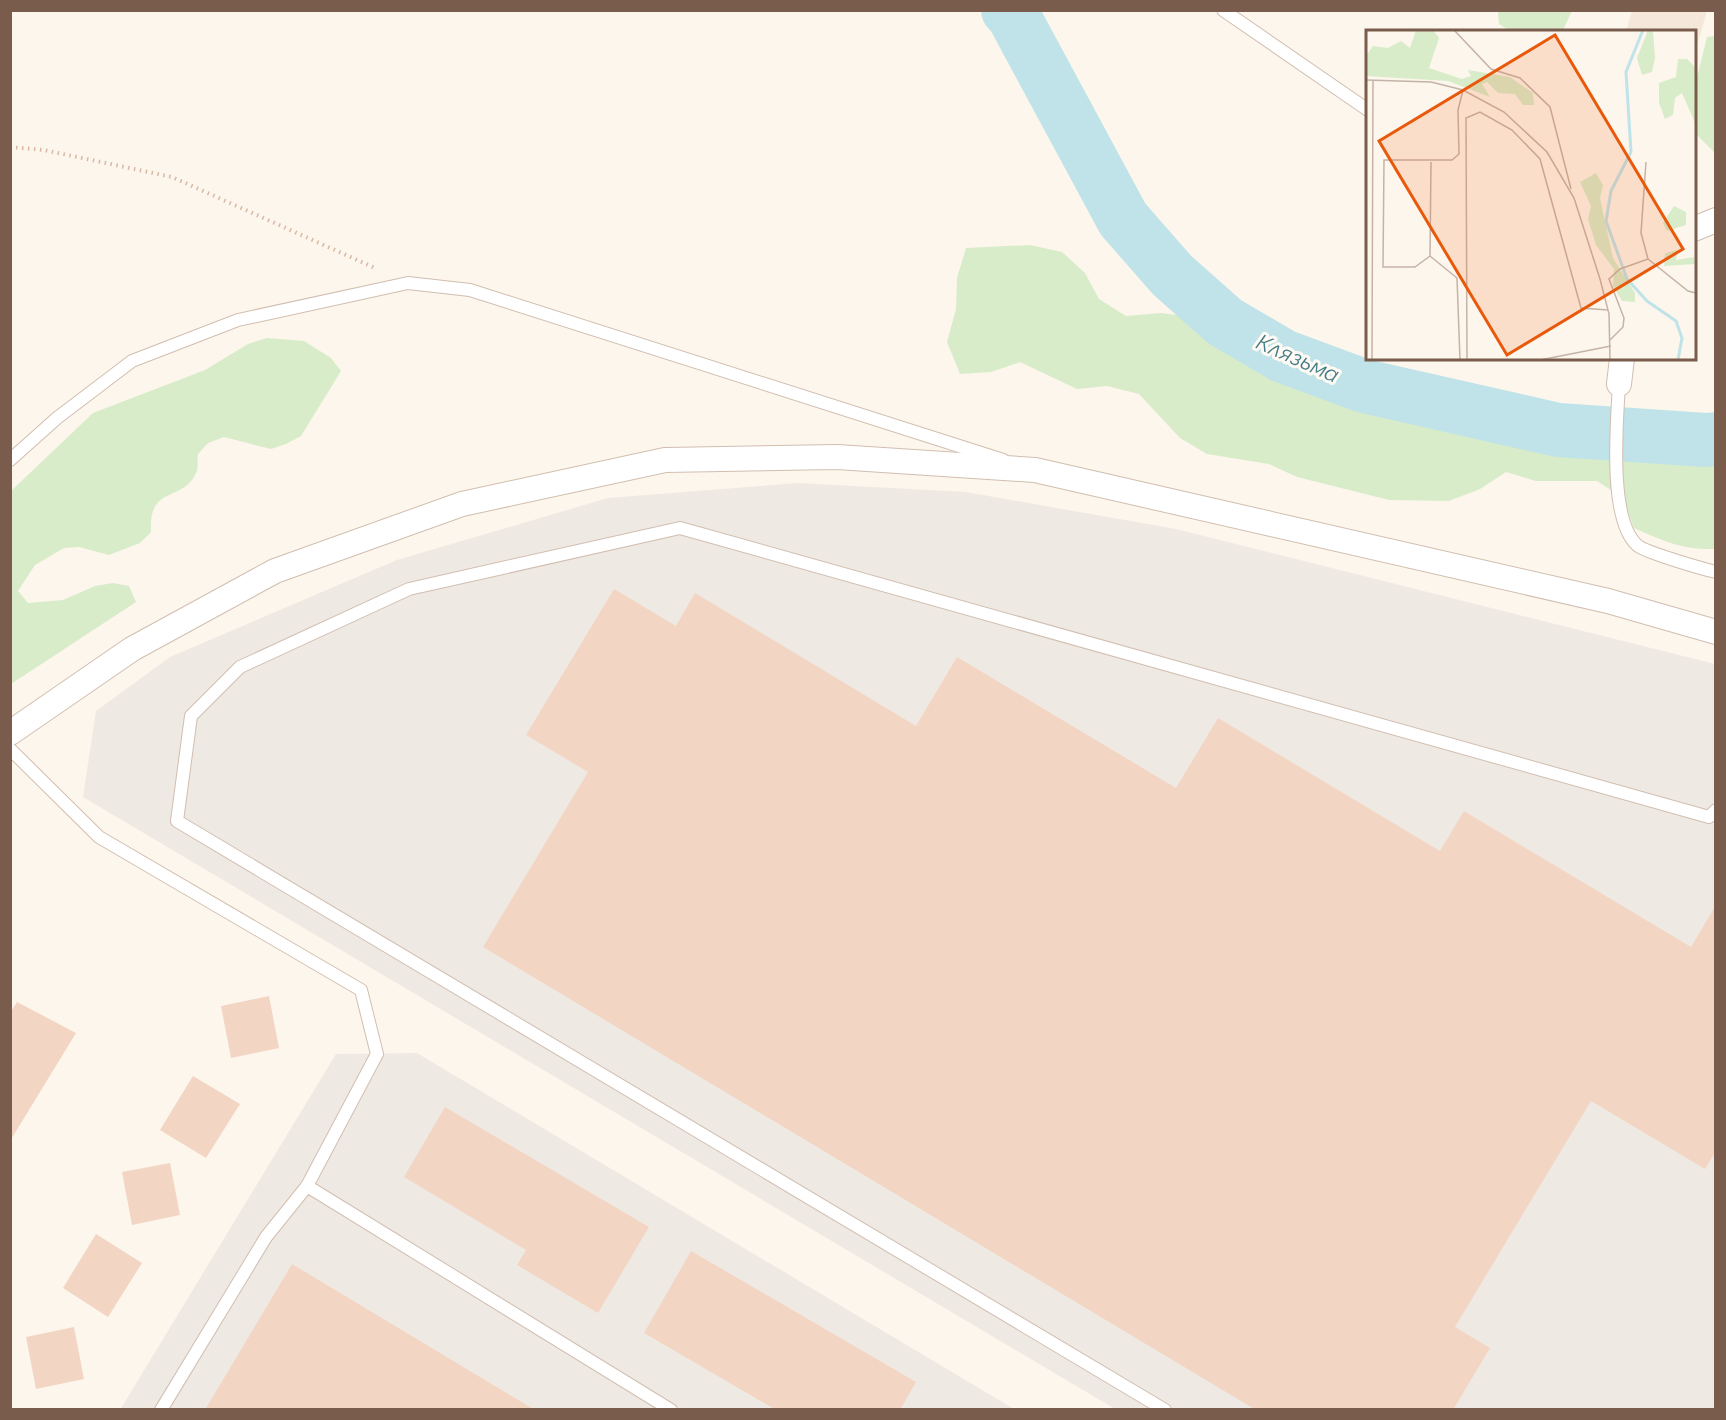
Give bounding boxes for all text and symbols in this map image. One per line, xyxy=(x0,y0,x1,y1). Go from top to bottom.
inset map xyxy=(1366,30,1696,360)
water label: Клязьма xyxy=(1253,328,1343,388)

